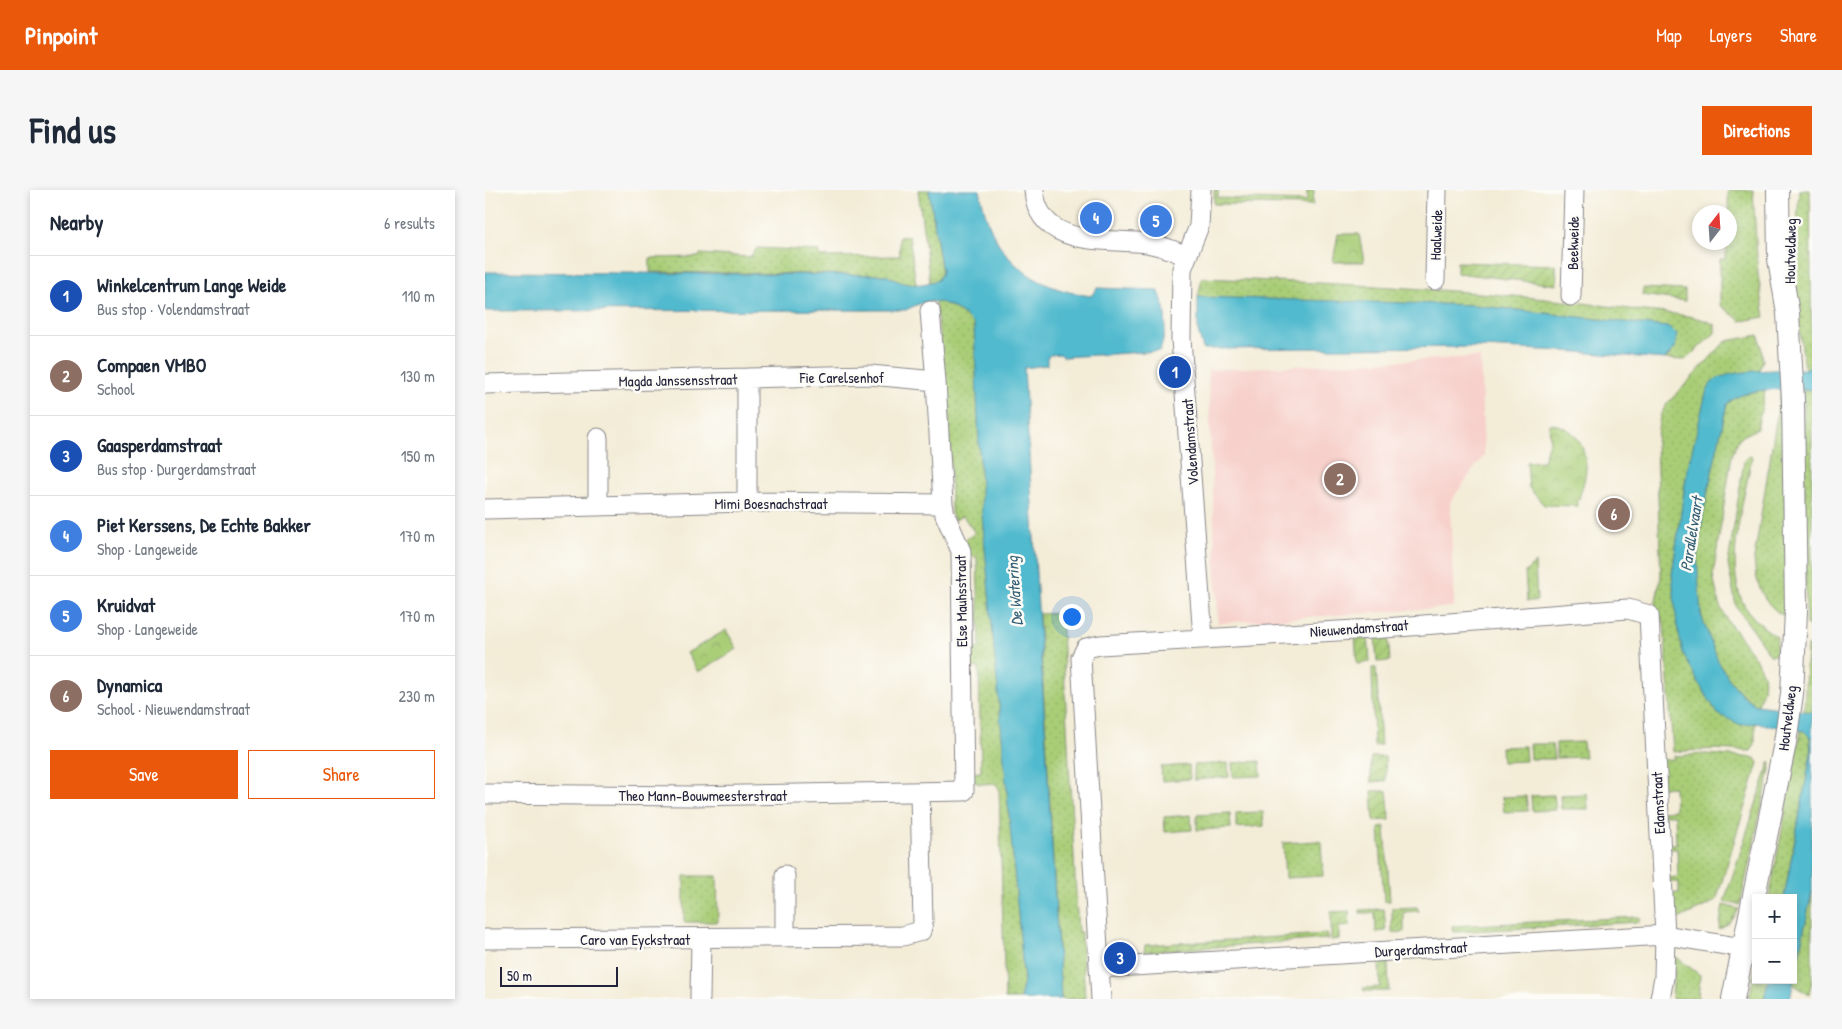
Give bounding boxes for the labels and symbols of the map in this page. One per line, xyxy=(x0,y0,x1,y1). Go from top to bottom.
pin: 4 xyxy=(1080,199,1112,237)
pin: 5 xyxy=(1140,202,1172,240)
north arrow xyxy=(1692,205,1737,250)
street label: Haalweide xyxy=(1425,209,1447,261)
street label: Beekweide xyxy=(1562,216,1584,270)
street label: Houtveldweg xyxy=(1779,218,1801,284)
pin: 1 xyxy=(1159,353,1191,391)
street label: Fie Carelsenhof xyxy=(799,367,885,388)
street label: Magda Janssensstraat xyxy=(619,368,738,392)
street label: Volendamstraat xyxy=(1176,397,1204,486)
pin: 2 xyxy=(1324,460,1356,498)
street label: Mimi Boesnachstraat xyxy=(714,493,828,514)
water label: Parallelvaart xyxy=(1674,493,1708,573)
pin: 6 xyxy=(1598,495,1630,533)
street label: Else Mauhsstraat xyxy=(950,554,972,647)
water label: De Watering xyxy=(1001,555,1027,627)
your location xyxy=(1059,604,1085,630)
street label: Nieuwendamstraat xyxy=(1309,614,1410,642)
street label: Houtveldweg xyxy=(1773,684,1801,752)
street label: Edamstraat xyxy=(1646,771,1670,835)
street label: Theo Mann-Bouwmeesterstraat xyxy=(619,785,788,806)
street label: Caro van Eyckstraat xyxy=(580,929,691,950)
street label: Durgerdamstraat xyxy=(1374,936,1469,962)
pin: 3 xyxy=(1104,939,1136,977)
scale bar xyxy=(500,964,617,987)

